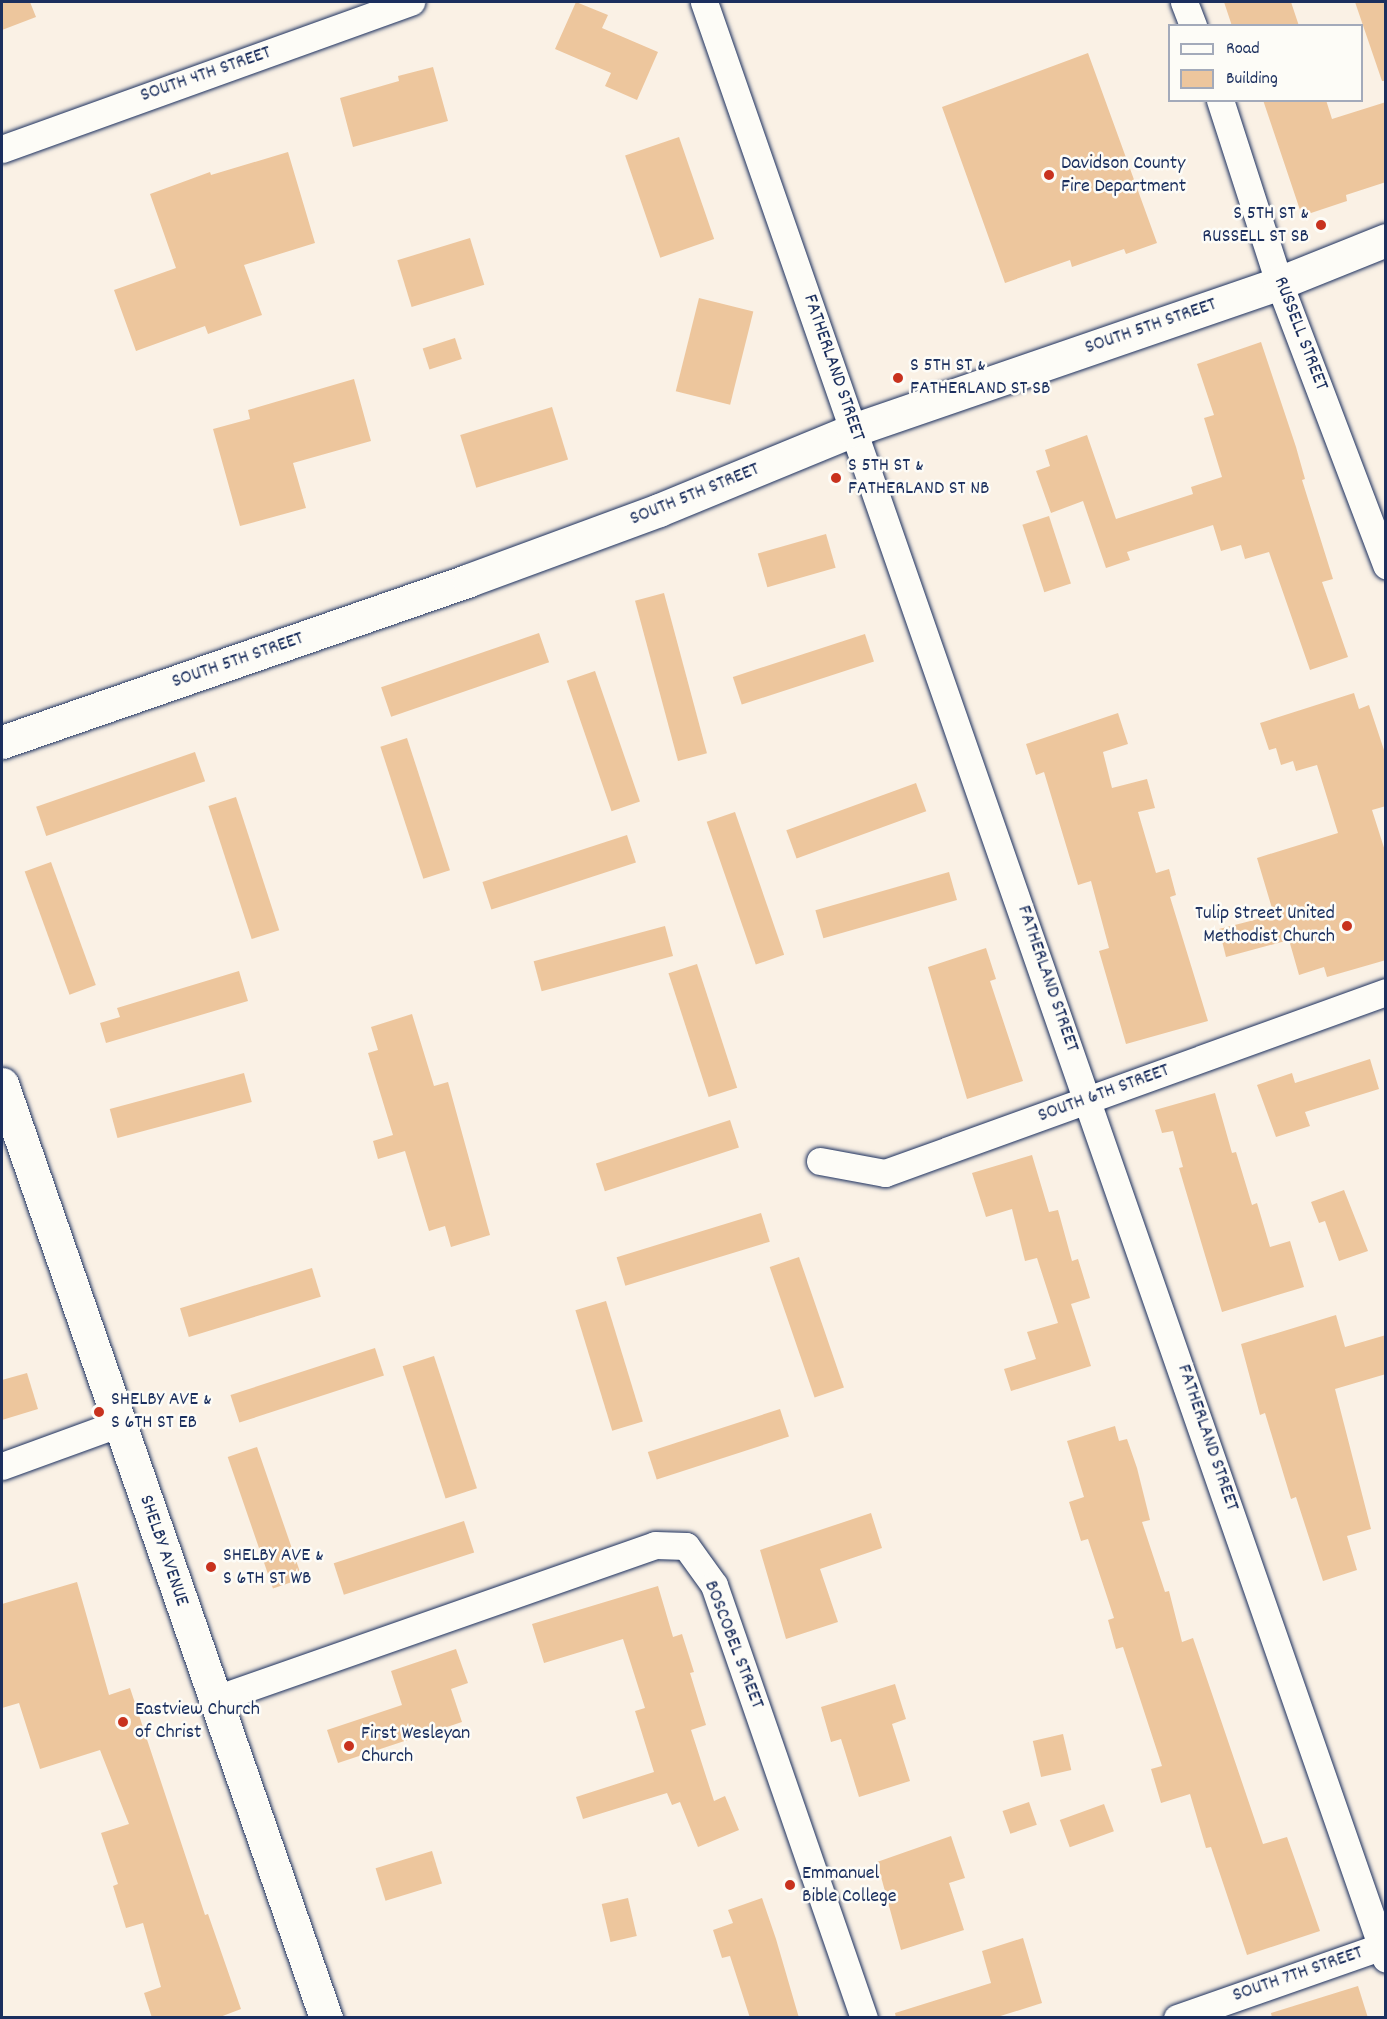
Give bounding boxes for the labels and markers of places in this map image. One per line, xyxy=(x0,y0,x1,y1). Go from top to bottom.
place label: Davidson County Fire Department xyxy=(1061,152,1186,199)
marker: Davidson County Fire Department xyxy=(1042,168,1056,182)
place label: S 5TH ST & RUSSELL ST SB xyxy=(1202,202,1309,249)
marker: S 5TH ST & RUSSELL ST SB xyxy=(1314,218,1328,232)
place label: S 5TH ST & FATHERLAND ST SB xyxy=(910,354,1050,401)
marker: S 5TH ST & FATHERLAND ST SB xyxy=(891,371,905,385)
place label: S 5TH ST & FATHERLAND ST NB xyxy=(848,454,990,501)
marker: S 5TH ST & FATHERLAND ST NB xyxy=(829,471,843,485)
place label: Tulip Street United Methodist Church xyxy=(1195,903,1335,950)
marker: Tulip Street United Methodist Church xyxy=(1340,919,1354,933)
place label: SHELBY AVE & S 6TH ST EB xyxy=(111,1388,212,1435)
marker: SHELBY AVE & S 6TH ST EB xyxy=(92,1405,106,1419)
place label: SHELBY AVE & S 6TH ST WB xyxy=(223,1544,324,1591)
marker: SHELBY AVE & S 6TH ST WB xyxy=(204,1560,218,1574)
place label: Eastview Church of Christ xyxy=(135,1698,260,1745)
marker: Eastview Church of Christ xyxy=(116,1715,130,1729)
place label: First Wesleyan Church xyxy=(361,1722,470,1769)
marker: First Wesleyan Church xyxy=(342,1739,356,1753)
place label: Emmanuel Bible College xyxy=(802,1862,897,1909)
marker: Emmanuel Bible College xyxy=(783,1878,797,1892)

